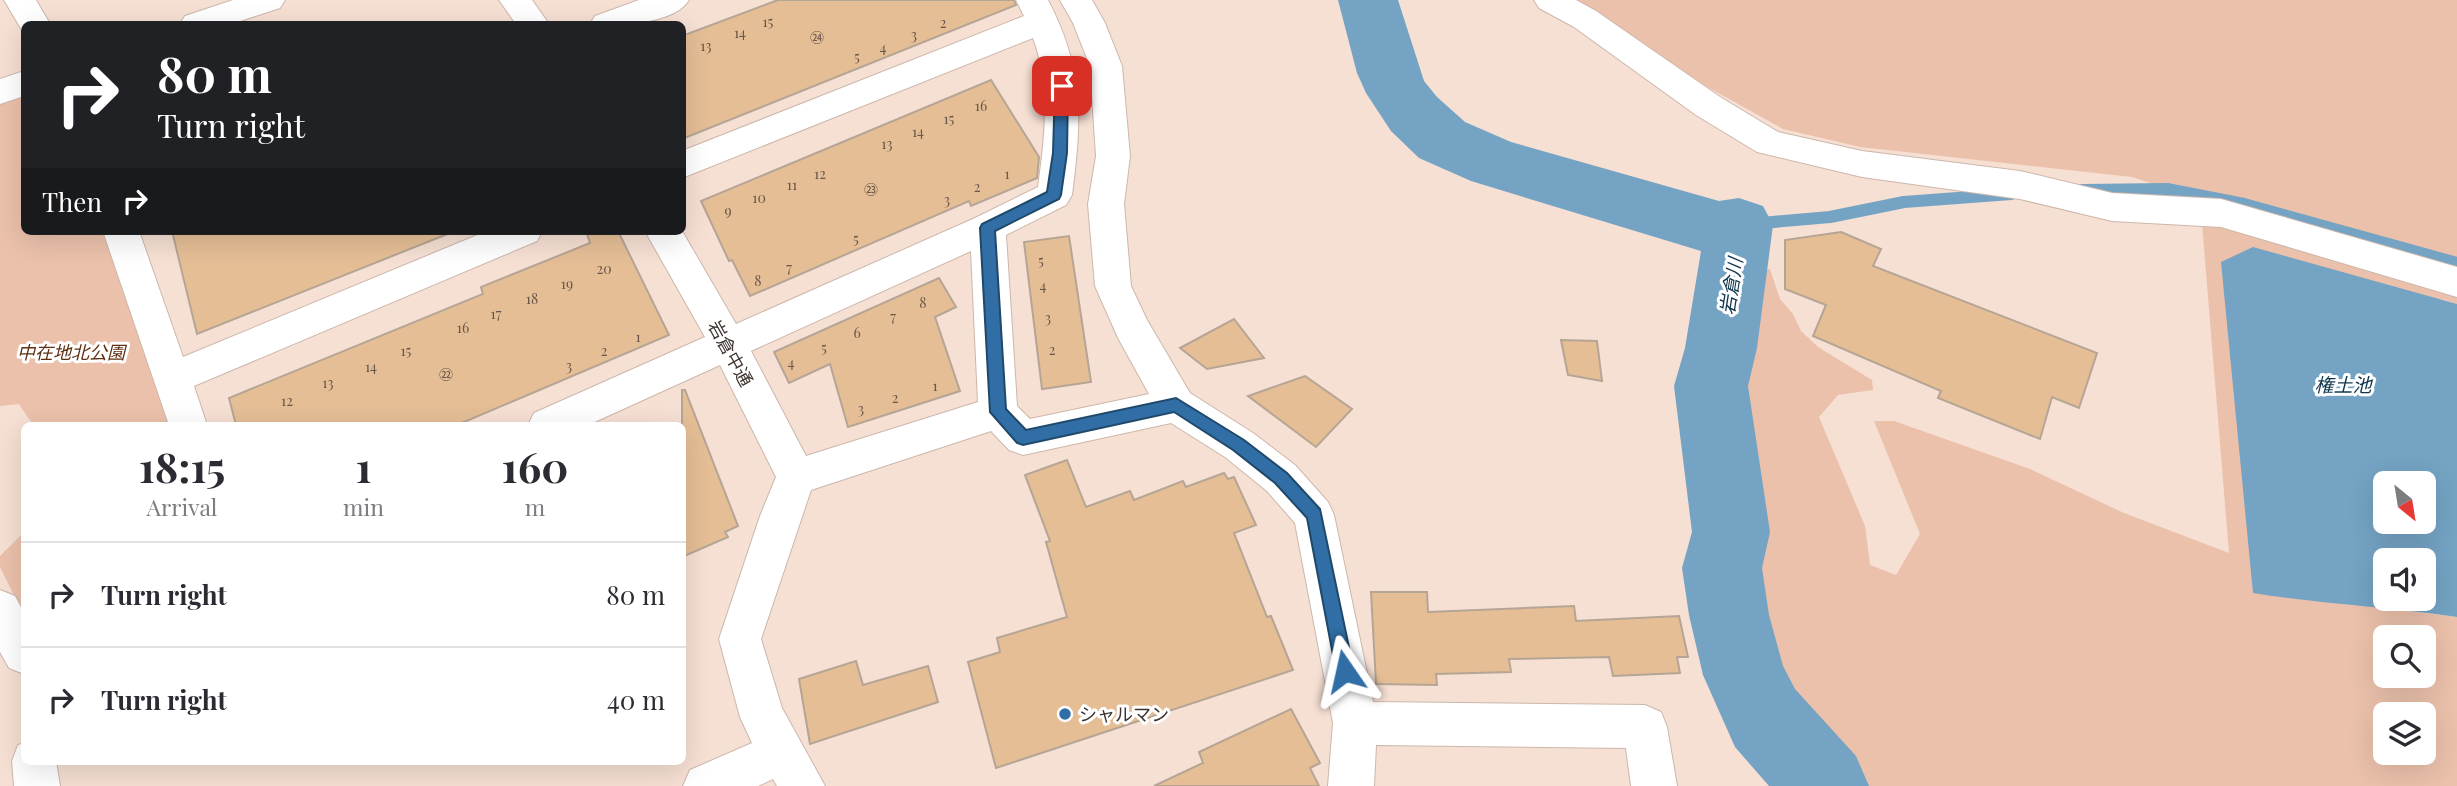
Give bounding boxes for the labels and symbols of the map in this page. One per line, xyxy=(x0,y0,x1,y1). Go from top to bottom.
house number: 15 xyxy=(763,12,774,31)
house number: 2 xyxy=(940,13,947,32)
house number: 14 xyxy=(734,23,746,42)
house number: 3 xyxy=(911,25,917,44)
house number: ㉔ xyxy=(810,28,824,47)
house number: 13 xyxy=(700,36,712,55)
house number: 4 xyxy=(880,38,887,57)
house number: 5 xyxy=(854,47,860,66)
pin xyxy=(1032,56,1092,116)
house number: 16 xyxy=(975,96,987,115)
house number: 15 xyxy=(944,109,955,128)
house number: 14 xyxy=(912,122,924,141)
house number: 13 xyxy=(881,134,893,153)
house number: 12 xyxy=(814,164,826,183)
house number: 1 xyxy=(1004,164,1010,183)
house number: 11 xyxy=(787,175,797,194)
house number: 2 xyxy=(974,177,981,196)
house number: ㉓ xyxy=(864,180,878,199)
house number: 10 xyxy=(752,188,766,207)
house number: 3 xyxy=(944,190,950,209)
house number: 9 xyxy=(724,201,732,220)
house number: 5 xyxy=(853,229,859,248)
house number: 5 xyxy=(1038,251,1044,270)
water label: 岩倉川 xyxy=(1713,254,1748,316)
house number: 7 xyxy=(786,258,792,277)
house number: 20 xyxy=(596,259,612,278)
house number: 8 xyxy=(754,271,762,290)
house number: 19 xyxy=(561,274,573,293)
house number: 4 xyxy=(1040,276,1047,295)
house number: 18 xyxy=(526,289,538,308)
house number: 8 xyxy=(919,293,927,312)
house number: 17 xyxy=(491,304,502,323)
house number: 7 xyxy=(890,307,896,326)
house number: 3 xyxy=(1045,308,1051,327)
street label: 岩倉中通 xyxy=(703,316,759,390)
house number: 16 xyxy=(457,318,469,337)
house number: 6 xyxy=(853,323,861,342)
house number: 1 xyxy=(635,327,641,346)
house number: 5 xyxy=(821,338,827,357)
park label: 中在地北公園 xyxy=(17,340,128,364)
house number: 2 xyxy=(1049,340,1056,359)
house number: 15 xyxy=(401,341,412,360)
house number: 2 xyxy=(601,341,608,360)
house number: 4 xyxy=(788,353,795,372)
house number: 3 xyxy=(566,356,572,375)
house number: 14 xyxy=(365,357,377,376)
house number: ㉒ xyxy=(439,365,453,384)
water label: 権土池 xyxy=(2314,371,2373,397)
house number: 13 xyxy=(322,373,334,392)
house number: 1 xyxy=(932,376,938,395)
house number: 2 xyxy=(892,388,899,407)
house number: 12 xyxy=(281,391,293,410)
house number: 3 xyxy=(858,399,864,418)
north arrow xyxy=(2373,471,2436,534)
position arrow xyxy=(1308,634,1382,708)
place label: シャルマン xyxy=(1079,702,1169,726)
marker: シャルマン xyxy=(1057,706,1073,722)

